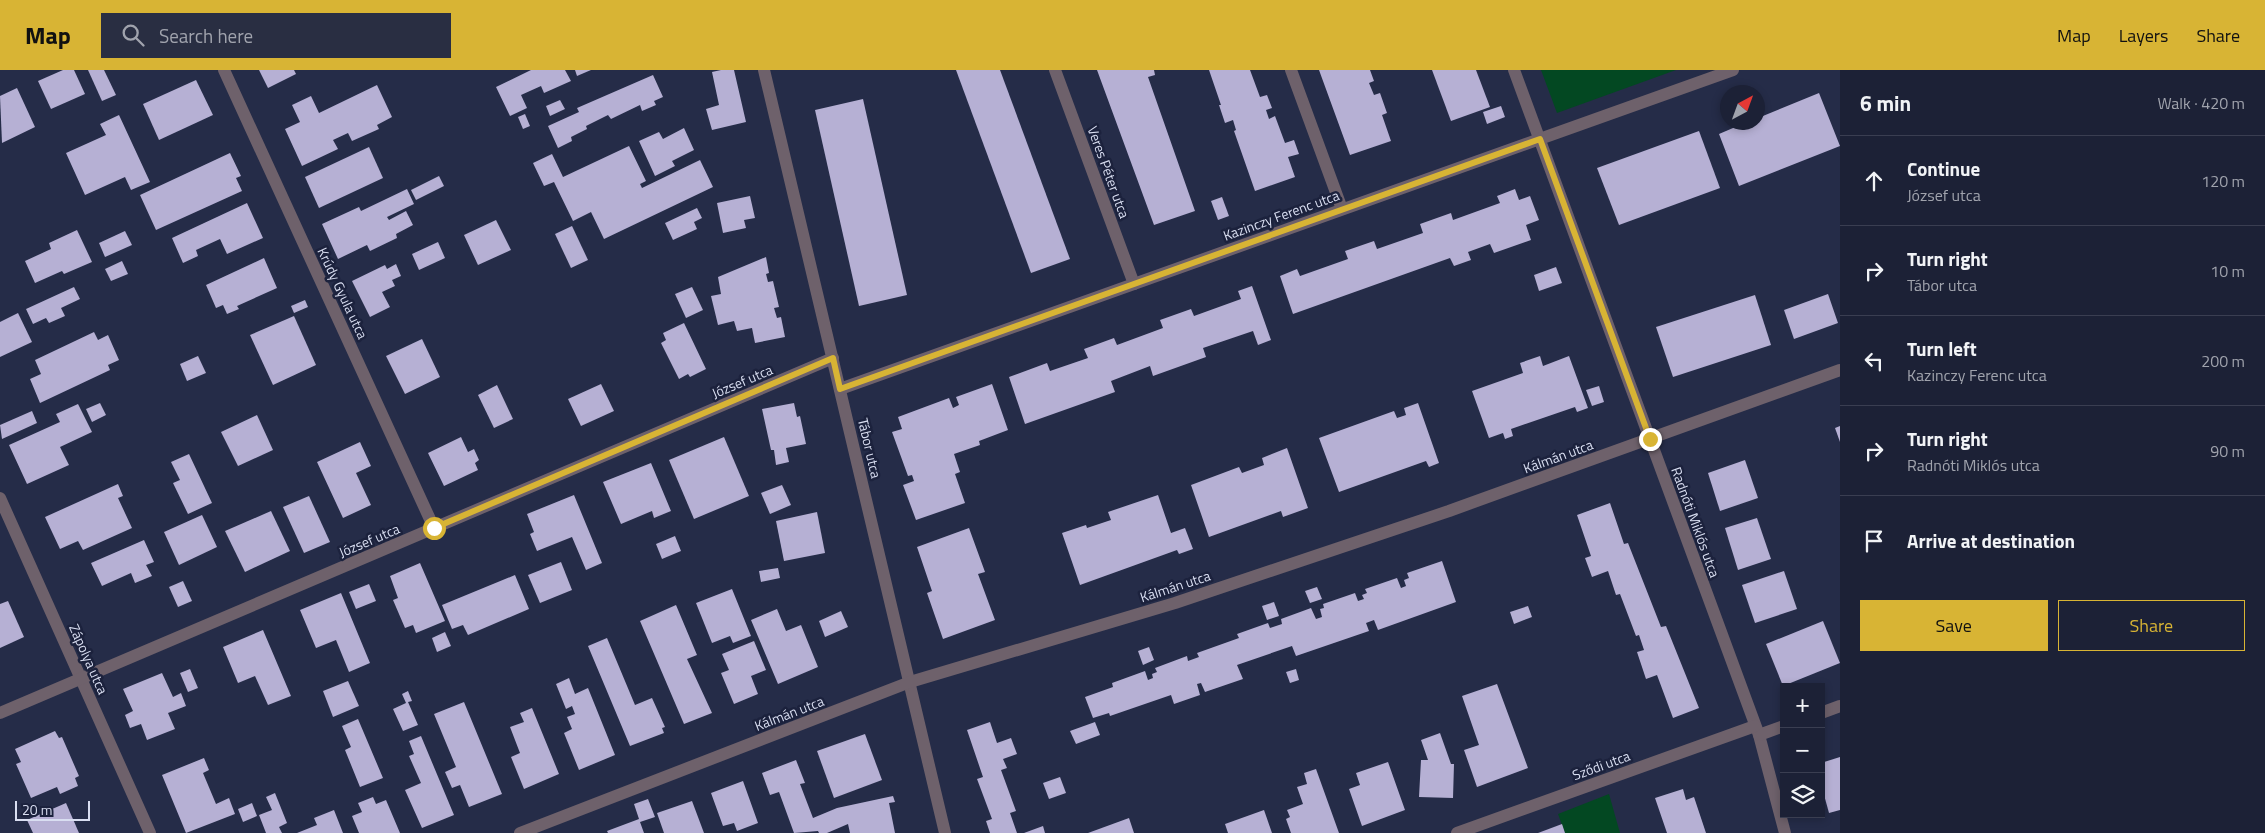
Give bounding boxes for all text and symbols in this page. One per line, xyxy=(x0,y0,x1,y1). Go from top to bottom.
search box xyxy=(101,13,451,58)
text: Map xyxy=(25,17,71,53)
icon: search xyxy=(119,21,147,49)
text: Search here xyxy=(159,21,253,50)
text: Map xyxy=(2057,22,2091,49)
text: Layers xyxy=(2119,22,2168,49)
text: Share xyxy=(2196,22,2240,49)
north arrow xyxy=(1720,85,1765,130)
text: 6 min xyxy=(1860,87,1911,119)
text: Walk · 420 m xyxy=(2157,91,2245,115)
street label: Veres Péter utca xyxy=(1083,123,1135,221)
text: Continue xyxy=(1907,154,1980,183)
icon: ahead xyxy=(1860,167,1888,195)
text: 120 m xyxy=(2201,169,2245,193)
text: József utca xyxy=(1907,183,1981,207)
street label: Kazinczy Ferenc utca xyxy=(1220,184,1342,246)
street label: Krúdy Gyula utca xyxy=(313,244,373,342)
text: Turn right xyxy=(1907,244,1988,273)
icon: right xyxy=(1860,257,1888,285)
text: 10 m xyxy=(2210,259,2245,283)
text: Tábor utca xyxy=(1907,273,1977,297)
text: Turn left xyxy=(1907,334,1977,363)
icon: left xyxy=(1860,347,1888,375)
text: 200 m xyxy=(2201,349,2245,373)
street label: József utca xyxy=(708,359,776,403)
text: Kazinczy Ferenc utca xyxy=(1907,363,2047,387)
street label: Tábor utca xyxy=(853,416,887,480)
text: Turn right xyxy=(1907,424,1988,453)
route end xyxy=(1639,428,1662,451)
street label: Kálmán utca xyxy=(1520,434,1596,478)
icon: right xyxy=(1860,437,1888,465)
text: 90 m xyxy=(2210,439,2245,463)
text: Radnóti Miklós utca xyxy=(1907,453,2040,477)
street label: Radnóti Miklós utca xyxy=(1666,464,1726,580)
route start xyxy=(423,517,446,540)
street label: József utca xyxy=(335,518,403,562)
text: Arrive at destination xyxy=(1907,526,2075,555)
icon: arrive xyxy=(1860,527,1888,555)
street label: Kálmán utca xyxy=(1137,565,1213,607)
button: Save xyxy=(1860,600,2048,651)
button: Share xyxy=(2058,600,2245,651)
street label: Zápolya utca xyxy=(64,621,114,697)
map controls xyxy=(1780,683,1825,818)
button: + xyxy=(1780,683,1825,728)
street label: Kálmán utca xyxy=(751,690,827,736)
button: − xyxy=(1780,728,1825,773)
street label: Sződi utca xyxy=(1569,745,1633,785)
button: layers xyxy=(1780,773,1825,818)
scale bar xyxy=(15,798,90,821)
text: 20 m xyxy=(22,799,52,820)

